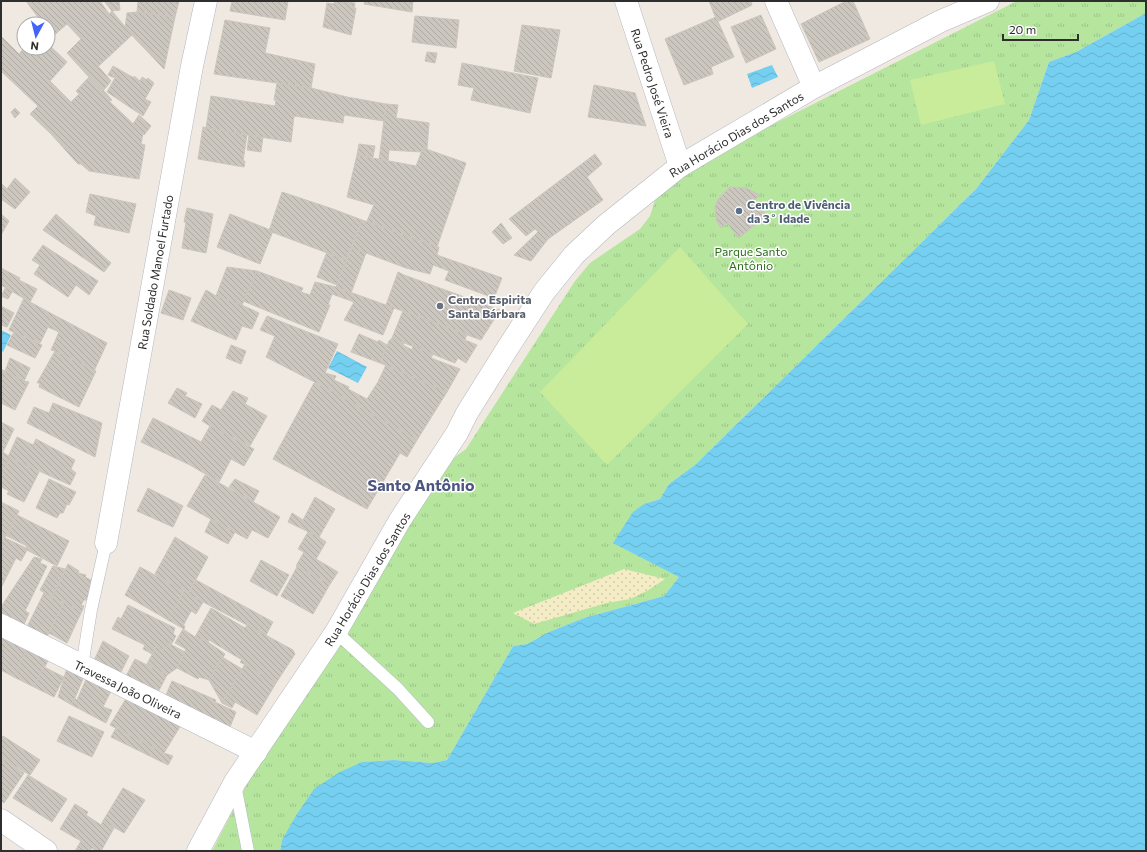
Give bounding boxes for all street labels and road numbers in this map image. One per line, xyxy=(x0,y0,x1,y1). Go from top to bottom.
street label: Rua Pedro José Vieira xyxy=(628,27,677,140)
street label: Rua Horácio Dias dos Santos xyxy=(666,88,806,180)
street label: Rua Soldado Manoel Furtado xyxy=(134,193,176,351)
street label: Rua Horácio Dias dos Santos xyxy=(321,509,413,649)
street label: Travessa João Oliveira xyxy=(72,657,184,722)

